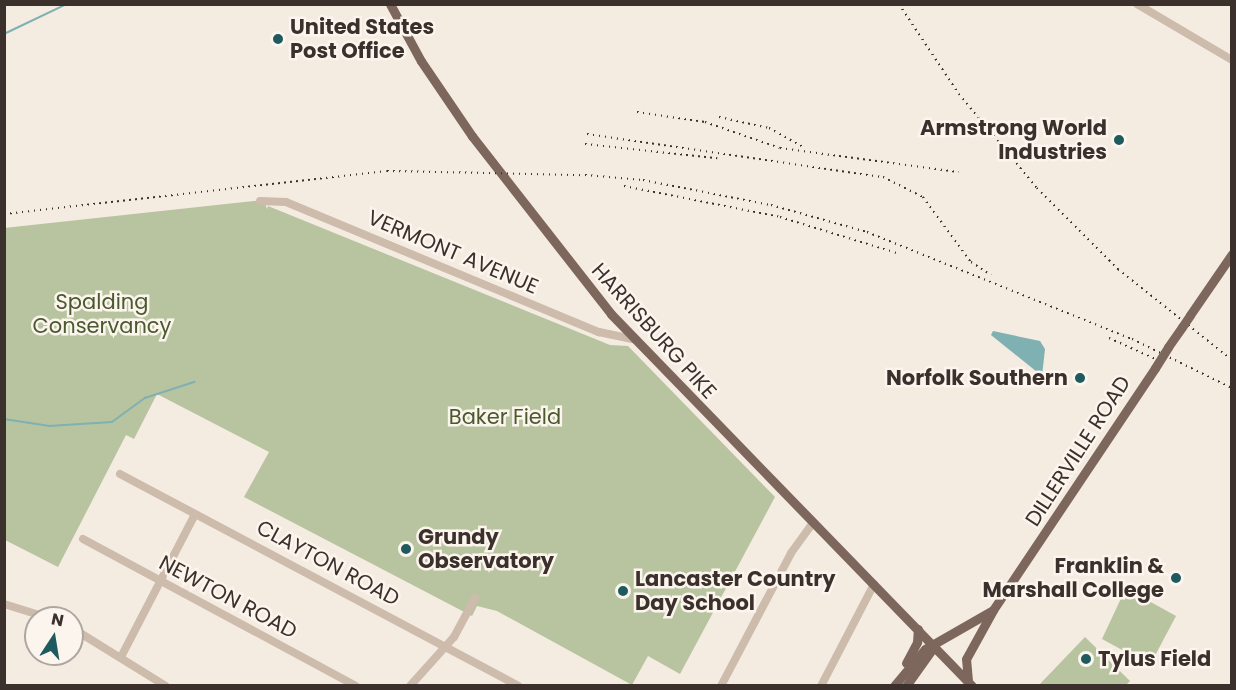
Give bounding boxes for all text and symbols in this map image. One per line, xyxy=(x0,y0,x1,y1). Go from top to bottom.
place label: United States Post Office xyxy=(290,14,434,64)
marker: United States Post Office xyxy=(271,32,285,46)
place label: Armstrong World Industries xyxy=(920,115,1107,165)
marker: Armstrong World Industries xyxy=(1112,133,1126,147)
street label: VERMONT AVENUE xyxy=(364,205,542,299)
street label: HARRISBURG PIKE xyxy=(586,258,722,404)
park label: Spalding Conservancy xyxy=(33,289,171,339)
place label: Norfolk Southern xyxy=(886,365,1068,391)
street label: DILLERVILLE ROAD xyxy=(1020,371,1136,531)
marker: Norfolk Southern xyxy=(1073,371,1087,385)
park label: Baker Field xyxy=(449,404,561,430)
street label: CLAYTON ROAD xyxy=(252,515,404,611)
place label: Grundy Observatory xyxy=(418,524,554,574)
marker: Grundy Observatory xyxy=(399,542,413,556)
street label: NEWTON ROAD xyxy=(155,550,301,644)
place label: Franklin & Marshall College xyxy=(983,553,1164,603)
place label: Lancaster Country Day School xyxy=(635,566,835,616)
marker: Franklin & Marshall College xyxy=(1169,571,1183,585)
marker: Lancaster Country Day School xyxy=(616,584,630,598)
north arrow xyxy=(24,606,84,666)
text: N xyxy=(49,607,66,632)
place label: Tylus Field xyxy=(1098,646,1211,672)
marker: Tylus Field xyxy=(1079,652,1093,666)

